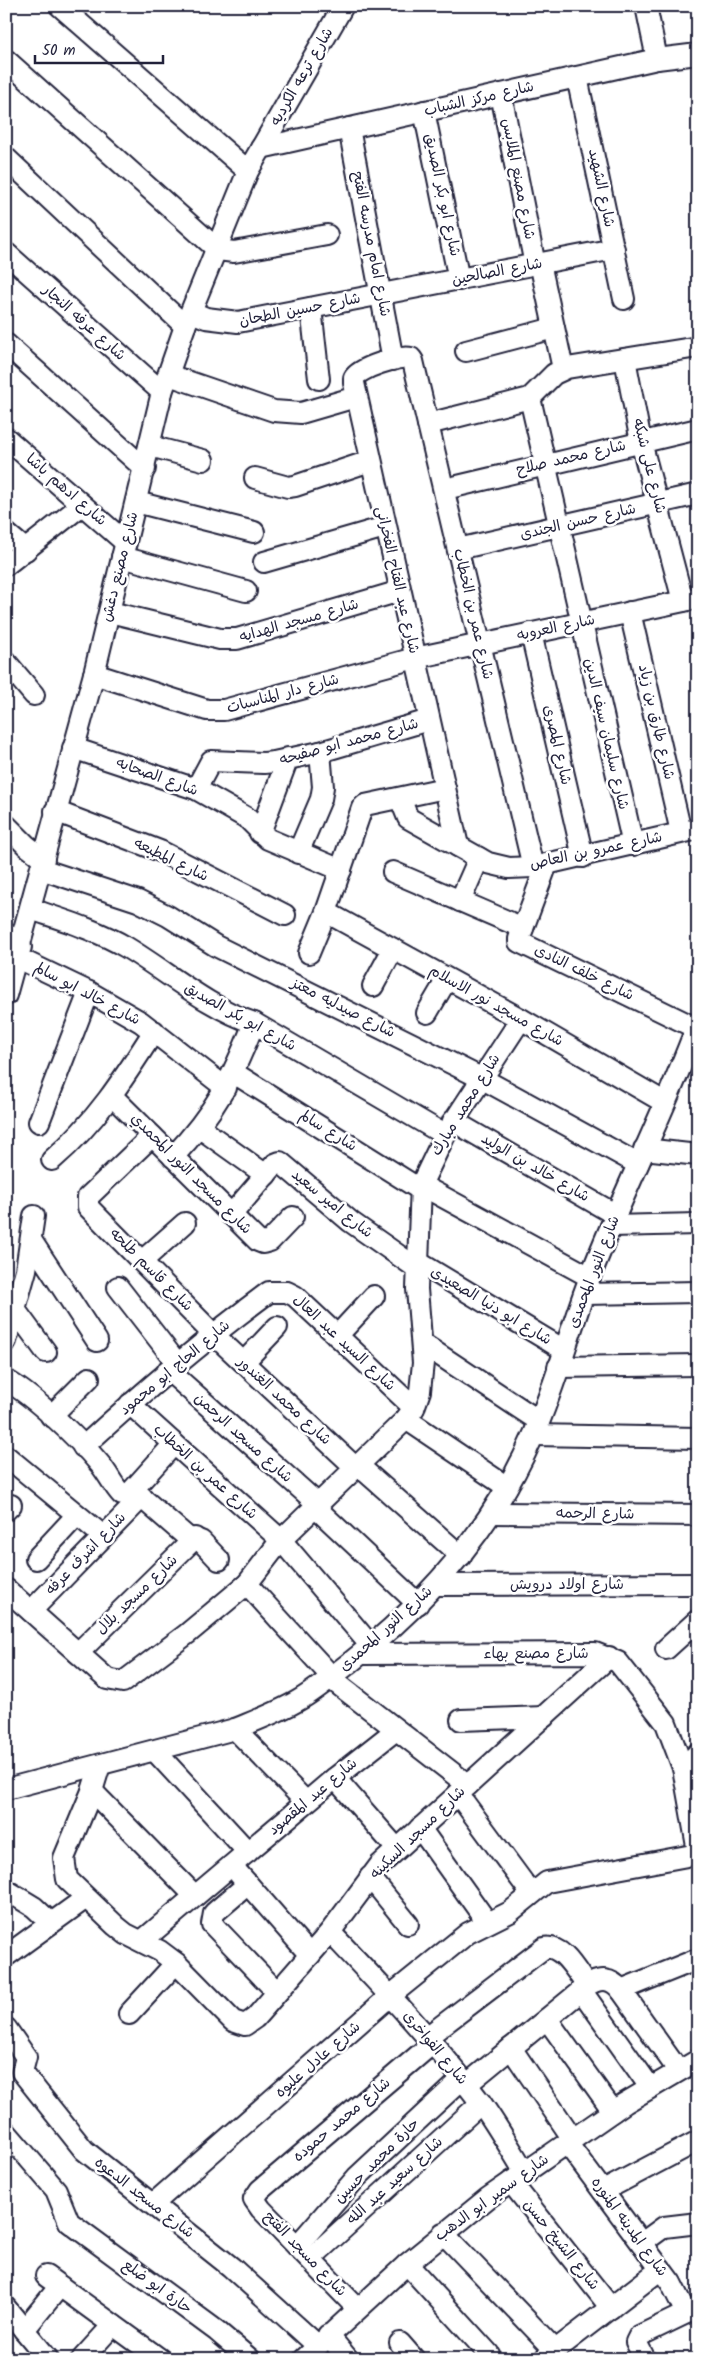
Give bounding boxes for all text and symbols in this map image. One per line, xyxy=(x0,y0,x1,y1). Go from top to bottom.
street label: شارع ترعه الكرديه xyxy=(264,23,340,131)
scale bar xyxy=(35,32,162,64)
text: 50 m xyxy=(42,39,76,63)
street label: شارع مركز الشباب xyxy=(422,75,536,123)
street label: شارع مصنع الملابس xyxy=(494,116,542,242)
street label: شارع ابو بكر الصديق xyxy=(417,131,467,259)
street label: شارع الشهيد xyxy=(581,146,621,230)
street label: شارع امام مدرسه الفتح xyxy=(345,169,397,319)
street label: شارع الصالحين xyxy=(450,251,544,293)
street label: شارع عرفه النجار xyxy=(36,278,131,367)
street label: شارع حسين الطحان xyxy=(237,286,363,334)
street label: شارع على شبكه xyxy=(626,416,672,516)
street label: شارع محمد صلاح xyxy=(514,434,628,482)
street label: شارع ادهم باشا xyxy=(20,448,112,532)
street label: شارع حسن الجندى xyxy=(518,497,638,547)
street label: شارع عبد الفتاح الفخرانى xyxy=(368,504,426,656)
street label: شارع مصنع دغش xyxy=(95,509,145,625)
street label: شارع عمر بن الخطاب xyxy=(446,546,500,682)
street label: شارع مسجد الهدايه xyxy=(236,592,362,650)
street label: شارع العروبه xyxy=(515,608,597,648)
street label: شارع سليمان سيف الدين xyxy=(577,656,635,812)
street label: شارع طارق بن زياد xyxy=(631,662,681,782)
street label: شارع دار المناسبات xyxy=(224,667,342,721)
street label: شارع المصرى xyxy=(536,703,578,787)
street label: شارع محمد ابو صفيحه xyxy=(277,712,421,772)
street label: شارع الصحابه xyxy=(113,751,201,803)
street label: شارع عمرو بن العاص xyxy=(528,825,664,877)
street label: شارع المطبعه xyxy=(130,832,212,888)
street label: شارع خلف النادى xyxy=(530,938,638,1008)
street label: شارع خالد ابو سالم xyxy=(30,956,144,1032)
street label: شارع مسجد نور الاسلام xyxy=(424,959,568,1053)
street label: شارع صيدليه معتز xyxy=(285,971,399,1045)
street label: شارع ابو بكر الصديق xyxy=(180,976,300,1058)
street label: شارع محمد مبارك xyxy=(425,1049,507,1161)
street label: شارع سالم xyxy=(294,1104,362,1158)
street label: شارع مسجد النور المحمدي xyxy=(125,1108,257,1240)
street label: شارع خالد بن الوليد xyxy=(476,1127,594,1209)
street label: شارع امير سعيد xyxy=(286,1163,378,1245)
street label: شارع النور المحمدى xyxy=(561,1212,627,1332)
street label: شارع قاسم طلحه xyxy=(104,1223,198,1317)
street label: شارع ابو دنيا الصعيدى xyxy=(426,1260,556,1352)
street label: شارع السيد عبد العال xyxy=(287,1289,401,1397)
street label: شارع الحاج ابو محمود xyxy=(114,1314,236,1422)
street label: شارع محمد الغندور xyxy=(231,1350,337,1451)
street label: شارع مسجد الرحمن xyxy=(188,1387,298,1489)
street label: شارع عمر بن الخطاب xyxy=(147,1418,263,1526)
street label: شارع الرحمه xyxy=(555,1501,635,1527)
street label: شارع اشرف عرفه xyxy=(40,1507,132,1601)
street label: شارع مسجد بلال xyxy=(90,1549,184,1641)
street label: شارع اولاد درويش xyxy=(510,1573,624,1597)
street label: شارع النور المحمدى xyxy=(334,1580,438,1678)
street label: شارع مصنع بهاء xyxy=(483,1642,589,1666)
street label: شارع عبد المقصود xyxy=(263,1752,363,1842)
street label: شارع مسجد السكينه xyxy=(364,1781,472,1885)
street label: شارع الفواخرى xyxy=(397,2006,473,2090)
street label: شارع عادل عليوه xyxy=(270,2016,366,2104)
street label: شارع محمد حموده xyxy=(288,2072,396,2168)
street label: حارة محمد حسين xyxy=(329,2113,425,2209)
street label: شارع سعيد عبد الله xyxy=(341,2131,449,2231)
street label: شارع سمير ابو الدهب xyxy=(430,2148,554,2248)
street label: شارع مسجد الدعوه xyxy=(89,2151,199,2245)
street label: شارع المدينه المنوره xyxy=(585,2172,673,2282)
street label: شارع الشيخ حسن xyxy=(517,2194,605,2296)
street label: شارع مسجد الفتح xyxy=(258,2206,352,2302)
street label: حارة ابو ضلع xyxy=(117,2253,197,2321)

